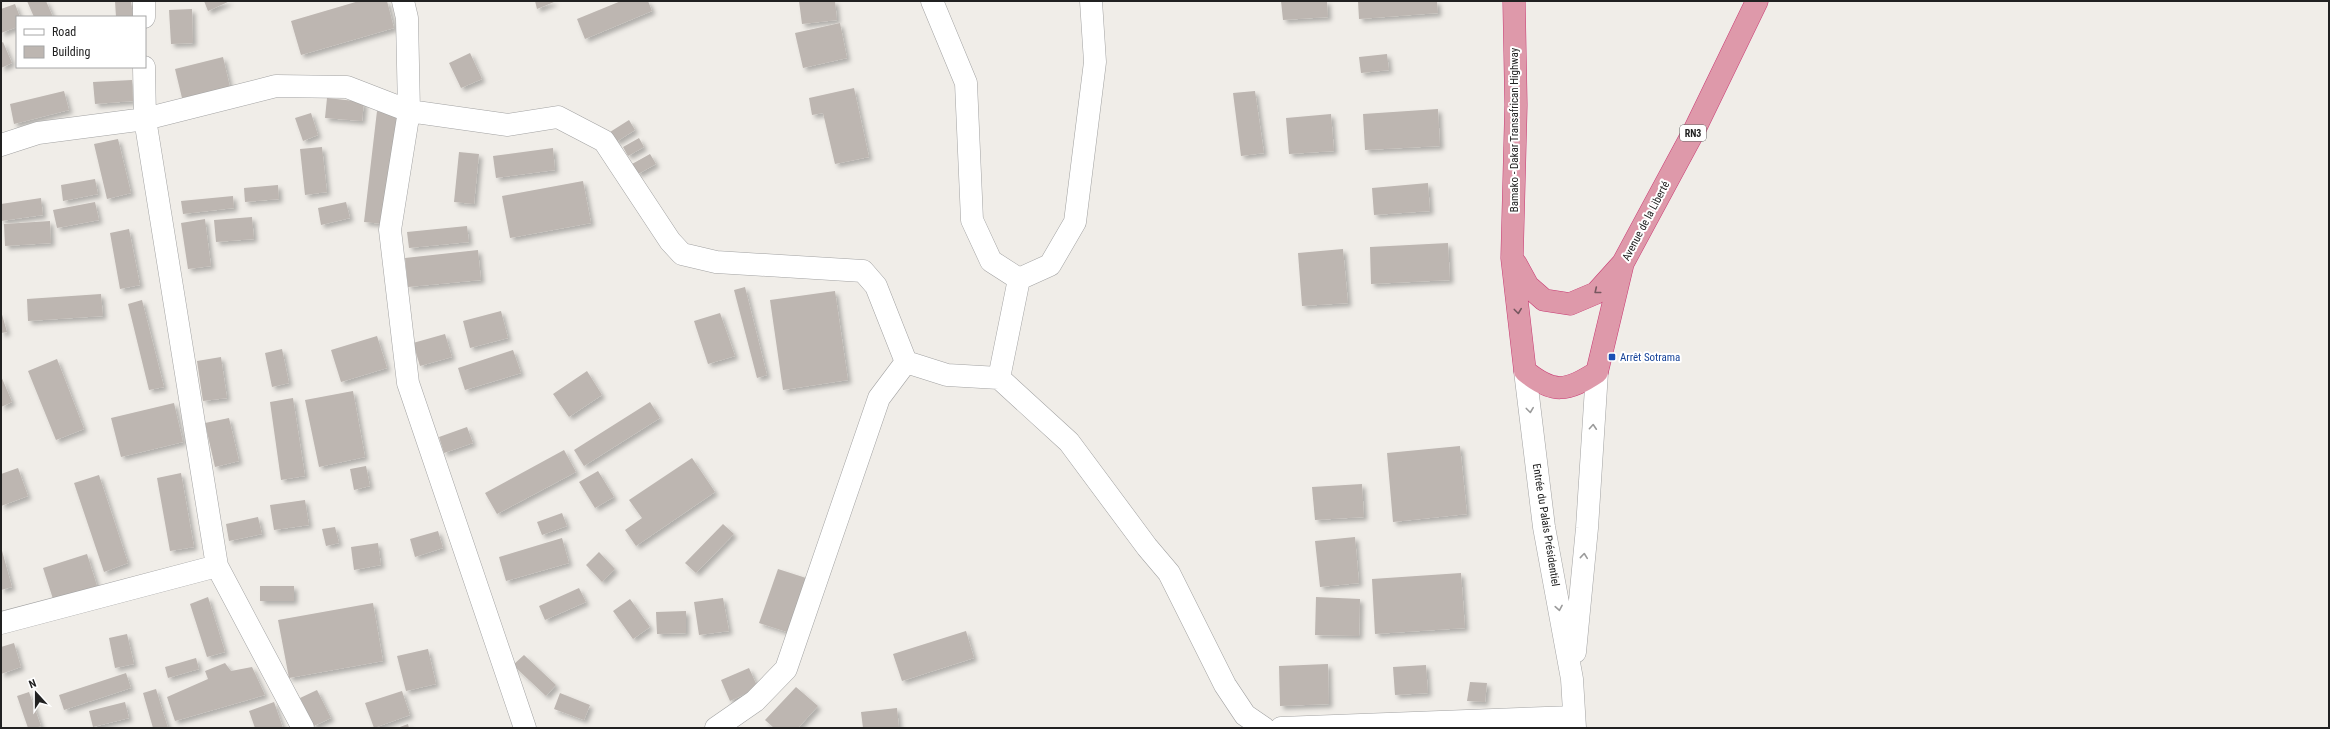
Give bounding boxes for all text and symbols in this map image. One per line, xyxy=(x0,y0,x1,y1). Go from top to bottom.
legend xyxy=(16,16,146,68)
text: Road xyxy=(52,25,76,39)
text: Building xyxy=(52,45,90,59)
street label: Bamako - Dakar Transafrican Highway xyxy=(1508,47,1521,212)
road number: RN3 xyxy=(1680,125,1706,141)
street label: Avenue de la Liberté xyxy=(1620,179,1672,263)
one-way arrow xyxy=(1594,286,1601,293)
one-way arrow xyxy=(1514,308,1523,314)
place label: Arrêt Sotrama xyxy=(1620,351,1680,364)
marker: Arrêt Sotrama xyxy=(1607,352,1617,362)
one-way arrow xyxy=(1525,407,1534,413)
one-way arrow xyxy=(1589,424,1598,430)
street label: Entrée du Palais Présidentiel xyxy=(1530,463,1562,587)
one-way arrow xyxy=(1579,553,1588,559)
one-way arrow xyxy=(1554,604,1563,611)
north arrow xyxy=(16,673,56,713)
text: N xyxy=(27,677,38,691)

